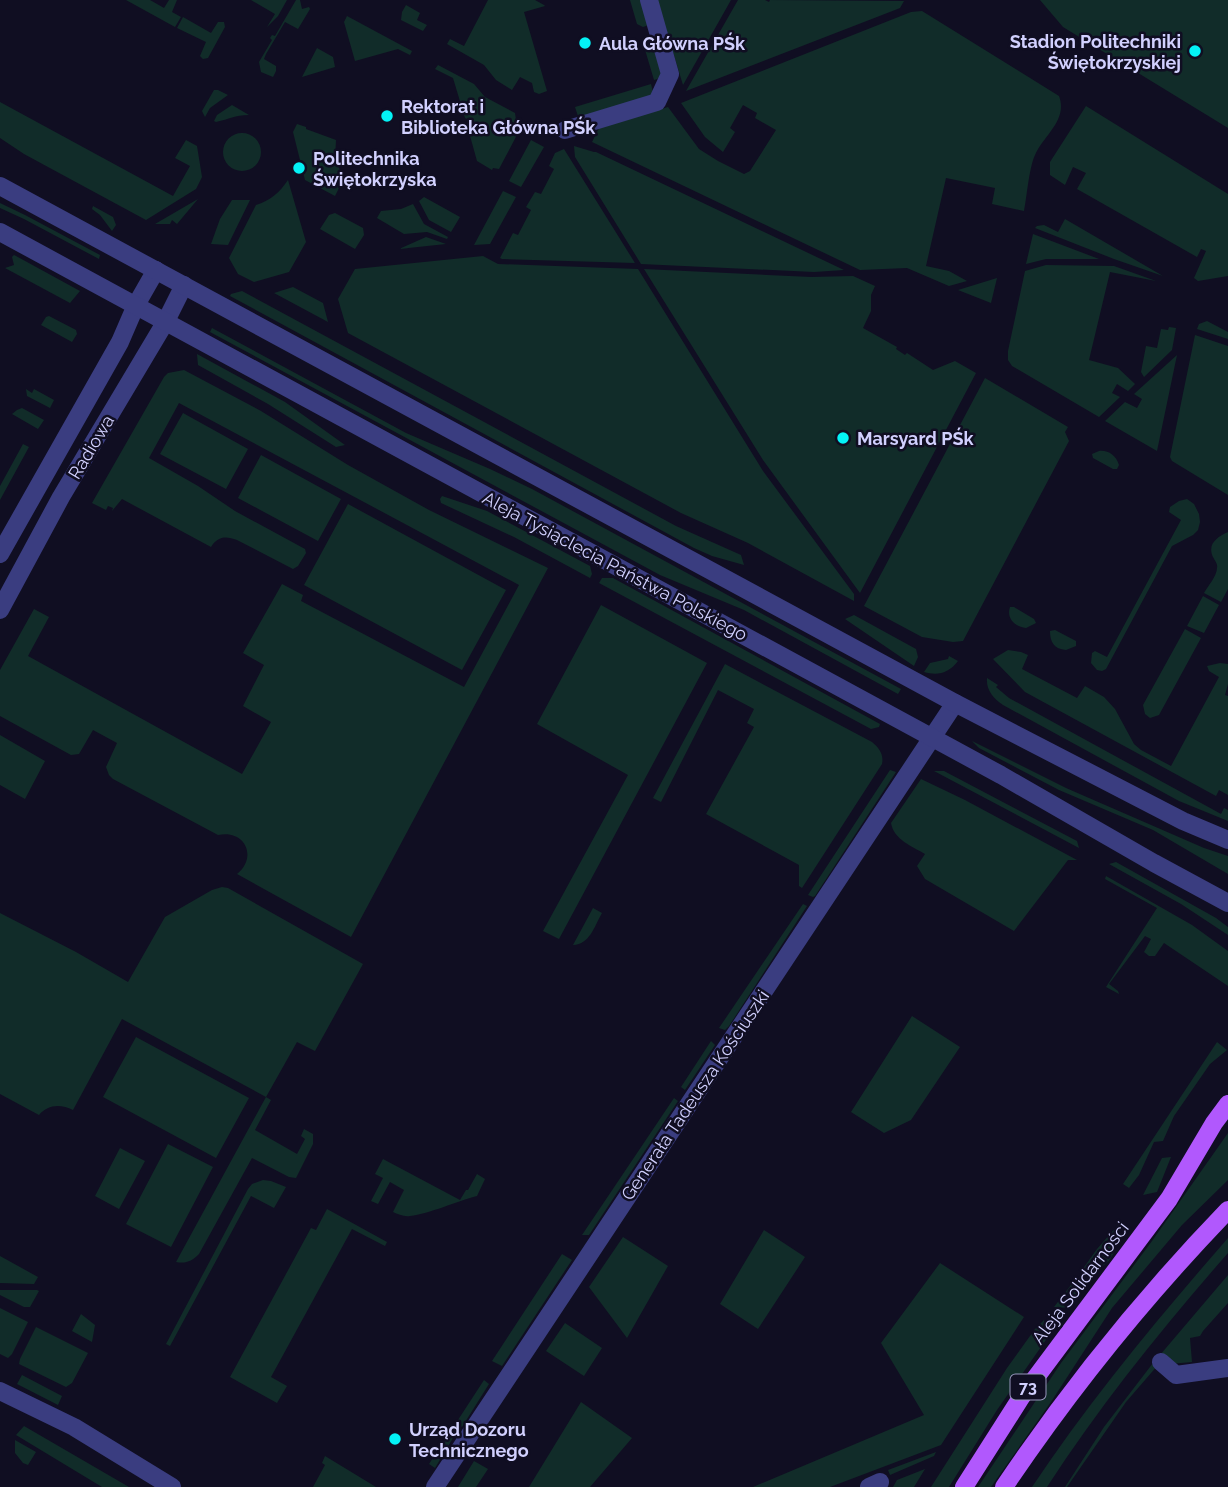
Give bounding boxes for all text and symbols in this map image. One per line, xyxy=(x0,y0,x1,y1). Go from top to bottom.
place label: Stadion Politechniki Świętokrzyskiej xyxy=(1010,31,1181,73)
place label: Aula Główna PŚk xyxy=(599,32,746,54)
marker: Aula Główna PŚk xyxy=(577,35,593,51)
marker: Stadion Politechniki Świętokrzyskiej xyxy=(1187,43,1203,59)
place label: Rektorat i Biblioteka Główna PŚk xyxy=(401,96,596,138)
marker: Rektorat i Biblioteka Główna PŚk xyxy=(379,108,395,124)
place label: Politechnika Świętokrzyska xyxy=(313,148,437,190)
marker: Politechnika Świętokrzyska xyxy=(291,160,307,176)
street label: Radiowa xyxy=(64,411,118,483)
place label: Marsyard PŚk xyxy=(857,427,974,449)
marker: Marsyard PŚk xyxy=(835,430,851,446)
street label: Aleja Tysiąclecia Państwa Polskiego xyxy=(479,487,751,645)
street label: Generała Tadeusza Kościuszki xyxy=(617,986,773,1204)
street label: Aleja Solidarności xyxy=(1027,1218,1133,1348)
road number: 73 xyxy=(1010,1374,1046,1400)
place label: Urząd Dozoru Technicznego xyxy=(409,1419,529,1461)
marker: Urząd Dozoru Technicznego xyxy=(387,1431,403,1447)

